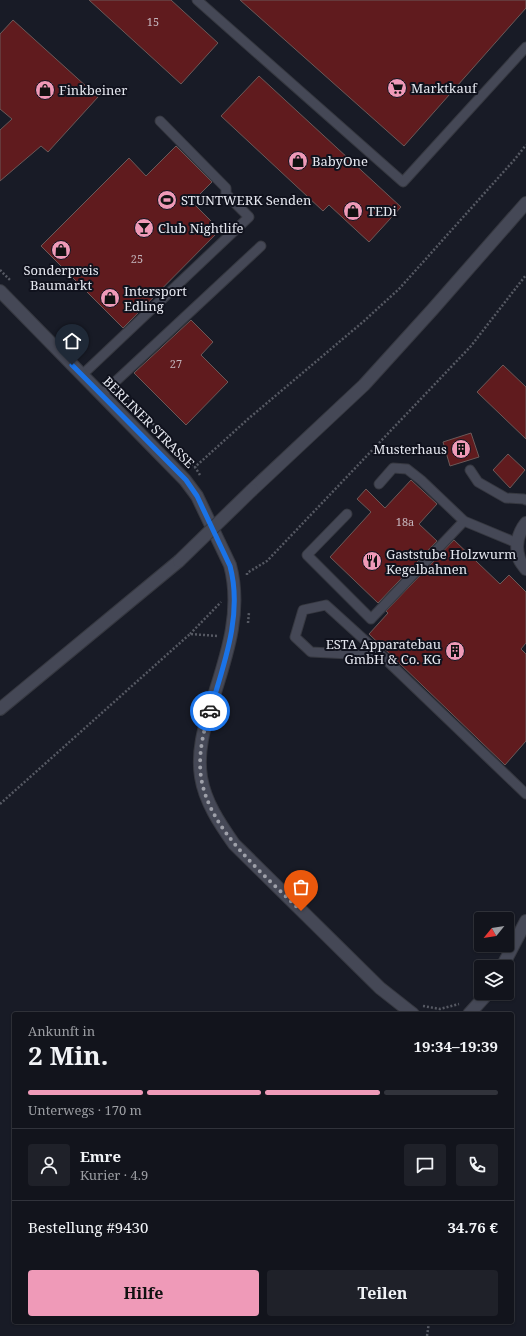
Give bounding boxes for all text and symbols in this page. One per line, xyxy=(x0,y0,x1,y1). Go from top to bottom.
house number: 15 xyxy=(147,14,159,29)
supermarket icon: Marktkauf xyxy=(386,77,408,99)
shop icon: Finkbeiner xyxy=(34,79,56,101)
place label: Marktkauf xyxy=(411,79,478,97)
place label: Finkbeiner xyxy=(59,81,127,99)
shop icon: BabyOne xyxy=(287,150,309,172)
place label: BabyOne xyxy=(312,152,368,170)
sports icon: STUNTWERK Senden xyxy=(156,189,178,211)
place label: STUNTWERK Senden xyxy=(181,191,312,209)
shop icon: TEDi xyxy=(342,200,364,222)
place label: TEDi xyxy=(367,202,397,220)
bar icon: Club Nightlife xyxy=(133,217,155,239)
place label: Club Nightlife xyxy=(158,219,244,237)
shop icon: Sonderpreis Baumarkt xyxy=(50,239,72,261)
house number: 25 xyxy=(131,251,143,266)
place label: Sonderpreis Baumarkt xyxy=(23,261,99,294)
place label: Intersport Edling xyxy=(124,282,187,315)
shop icon: Intersport Edling xyxy=(99,287,121,309)
pin xyxy=(55,324,89,365)
icon: home xyxy=(61,330,83,352)
house number: 27 xyxy=(170,356,182,371)
street label: BERLINER STRASSE xyxy=(99,372,199,472)
building icon: Musterhaus xyxy=(450,438,472,460)
place label: Musterhaus xyxy=(373,440,447,458)
house number: 18a xyxy=(396,514,414,529)
place label: Gaststube Holzwurm Kegelbahnen xyxy=(386,545,516,578)
restaurant icon: Gaststube Holzwurm Kegelbahnen xyxy=(361,550,383,572)
place label: ESTA Apparatebau GmbH & Co. KG xyxy=(326,635,442,668)
building icon: ESTA Apparatebau GmbH & Co. KG xyxy=(444,640,466,662)
courier xyxy=(190,691,230,731)
icon: car xyxy=(199,700,221,722)
pin xyxy=(284,870,318,911)
icon: bag xyxy=(290,876,312,898)
north arrow xyxy=(474,912,514,952)
map controls xyxy=(474,912,514,1000)
button: layers xyxy=(474,960,514,1000)
text: Ankunft in xyxy=(28,1022,95,1040)
text: 19:34–19:39 xyxy=(414,1036,498,1056)
text: 2 Min. xyxy=(28,1037,108,1073)
text: Unterwegs · 170 m xyxy=(28,1101,142,1119)
button: person xyxy=(28,1144,70,1186)
button: chat xyxy=(404,1144,446,1186)
button: phone xyxy=(456,1144,498,1186)
text: Emre xyxy=(80,1146,121,1166)
text: Kurier · 4.9 xyxy=(80,1166,148,1184)
text: Bestellung #9430 xyxy=(28,1217,148,1237)
text: 34.76 € xyxy=(447,1217,498,1237)
button: Hilfe xyxy=(28,1270,259,1316)
button: Teilen xyxy=(267,1270,498,1316)

